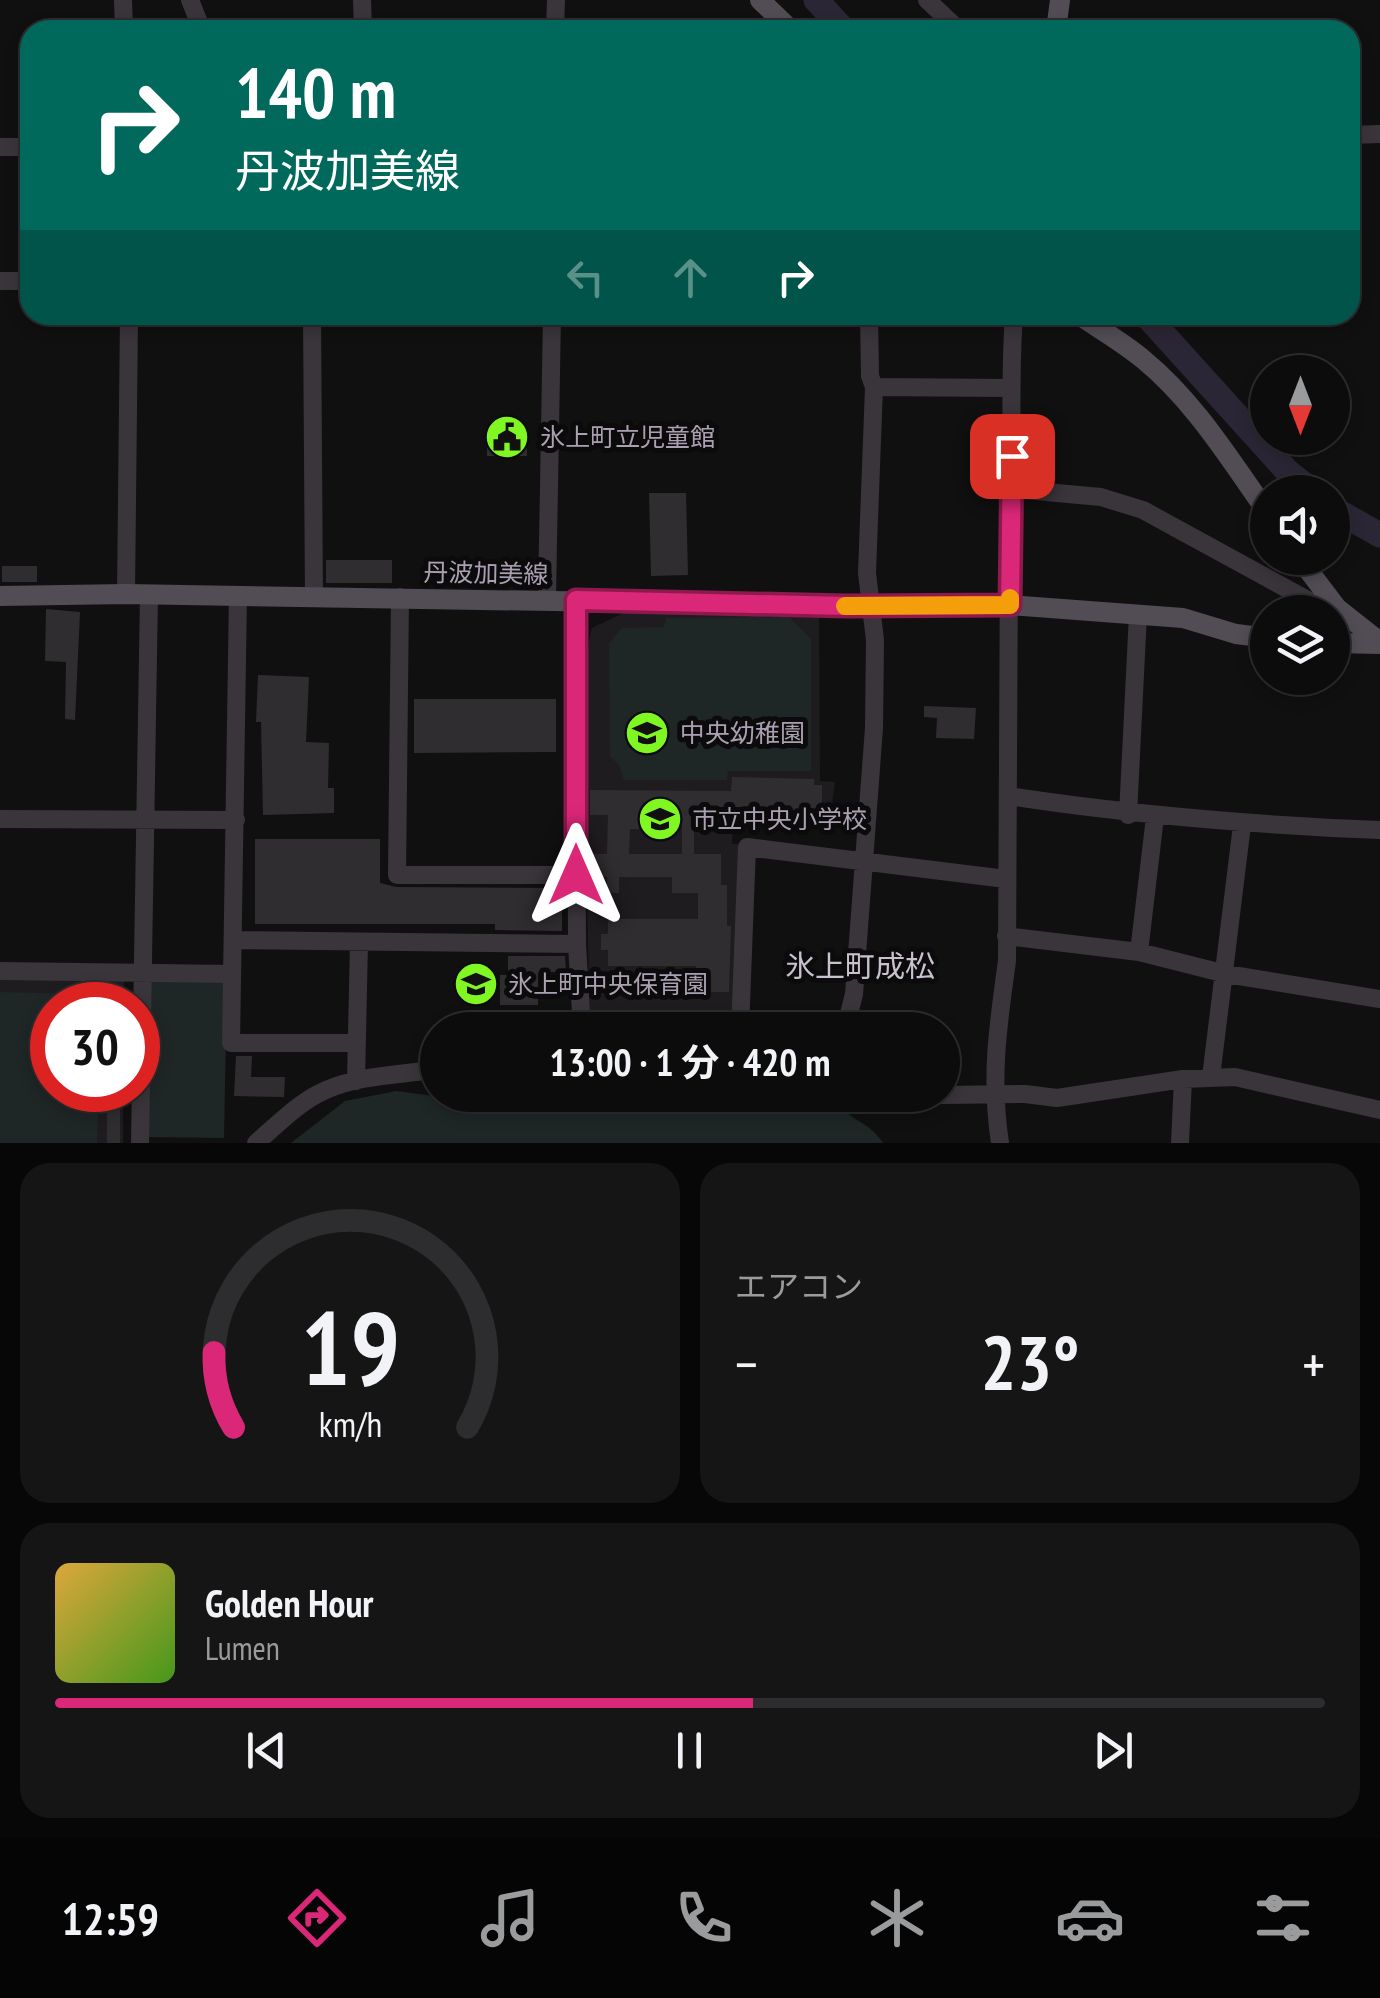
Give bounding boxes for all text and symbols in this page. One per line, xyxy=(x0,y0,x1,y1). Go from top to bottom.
text: 140 m xyxy=(235,47,396,137)
icon: right xyxy=(70,60,200,190)
text: 丹波加美線 xyxy=(235,141,460,199)
icon: left xyxy=(558,250,613,305)
icon: ahead xyxy=(663,250,718,305)
icon: right xyxy=(768,250,823,305)
north arrow xyxy=(1250,355,1350,455)
map controls xyxy=(1250,355,1350,695)
public building icon: 氷上町立児童館 xyxy=(484,414,530,460)
pin xyxy=(970,414,1055,499)
place label: 氷上町立児童館 xyxy=(540,421,715,453)
icon: arrive xyxy=(985,429,1040,484)
button: sound xyxy=(1250,475,1350,575)
street label: 丹波加美線 xyxy=(423,556,549,590)
button: layers xyxy=(1250,595,1350,695)
school or university icon: 中央幼稚園 xyxy=(624,710,670,756)
place label: 中央幼稚園 xyxy=(680,717,805,749)
school or university icon: 市立中央小学校 xyxy=(637,796,683,842)
place label: 市立中央小学校 xyxy=(692,803,867,835)
position arrow xyxy=(524,823,628,927)
district label: 氷上町成松 xyxy=(785,946,935,985)
school or university icon: 氷上町中央保育園 xyxy=(453,961,499,1007)
place label: 氷上町中央保育園 xyxy=(508,968,708,1000)
speed limit sign: 30 xyxy=(30,982,160,1112)
text: 13:00 · 1 分 · 420 m xyxy=(550,1037,830,1086)
text: エアコン xyxy=(735,1265,863,1307)
text: 19 xyxy=(300,1279,400,1414)
text: 23° xyxy=(980,1314,1080,1411)
text: − xyxy=(735,1328,758,1399)
text: + xyxy=(1302,1328,1325,1399)
text: km/h xyxy=(318,1401,382,1447)
text: Golden Hour xyxy=(205,1578,374,1627)
text: Lumen xyxy=(205,1627,280,1669)
icon: previous xyxy=(239,1723,294,1778)
icon: pause xyxy=(662,1723,717,1778)
icon: next xyxy=(1086,1723,1141,1778)
icon: directions xyxy=(282,1883,352,1953)
icon: music xyxy=(475,1883,545,1953)
icon: phone xyxy=(669,1883,739,1953)
icon: climate xyxy=(862,1883,932,1953)
icon: car xyxy=(1055,1883,1125,1953)
icon: filters xyxy=(1248,1883,1318,1953)
text: 12:59 xyxy=(62,1889,159,1947)

